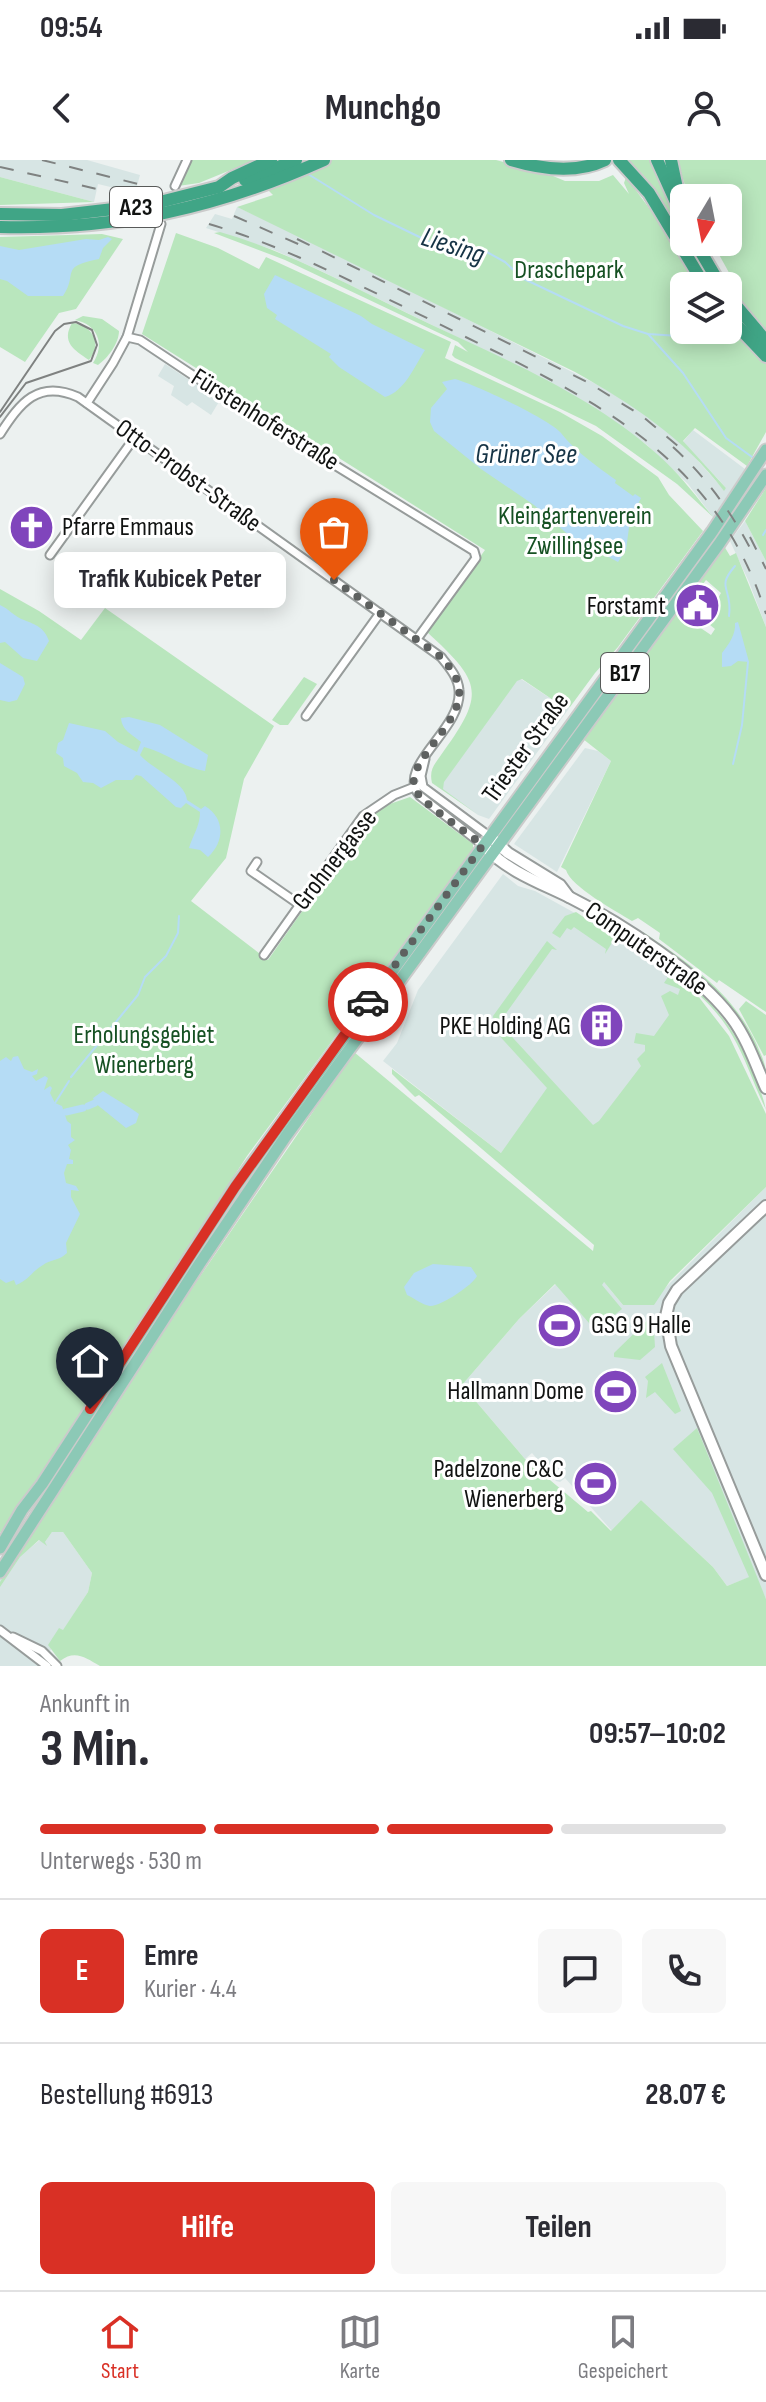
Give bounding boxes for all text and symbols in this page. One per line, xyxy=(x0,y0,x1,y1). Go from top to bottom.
text: 09:54 xyxy=(40,10,102,46)
icon: back xyxy=(40,86,84,130)
icon: person xyxy=(682,86,726,130)
text: Munchgo xyxy=(325,87,441,130)
north arrow xyxy=(670,184,742,256)
map controls xyxy=(670,184,742,344)
road number: A23 xyxy=(110,187,162,227)
water label: Liesing xyxy=(417,220,489,272)
park label: Draschepark xyxy=(514,255,624,286)
button: layers xyxy=(670,272,742,344)
street label: Fürstenhoferstraße xyxy=(185,362,345,478)
street label: Otto-Probst-Straße xyxy=(109,413,267,539)
water label: Grüner See xyxy=(475,438,577,471)
pin xyxy=(300,498,368,580)
park label: Kleingartenverein Zwillingsee xyxy=(498,501,652,562)
church icon: Pfarre Emmaus xyxy=(7,503,55,551)
icon: bag xyxy=(312,510,356,554)
place label: Pfarre Emmaus xyxy=(62,512,194,543)
callout: Trafik Kubicek Peter xyxy=(54,552,286,608)
text: Trafik Kubicek Peter xyxy=(78,564,262,595)
public building icon: Forstamt xyxy=(673,582,721,630)
place label: Forstamt xyxy=(587,591,666,622)
road number: B17 xyxy=(601,653,649,693)
street label: Triester Straße xyxy=(476,687,576,809)
street label: Grohnergasse xyxy=(286,803,384,917)
street label: Computerstraße xyxy=(579,895,713,1003)
courier xyxy=(328,962,408,1042)
icon: car xyxy=(346,980,390,1024)
building icon: PKE Holding AG xyxy=(578,1002,626,1050)
place label: PKE Holding AG xyxy=(439,1011,571,1042)
park label: Erholungsgebiet Wienerberg xyxy=(73,1020,215,1081)
sports icon: GSG 9 Halle xyxy=(536,1301,584,1349)
place label: GSG 9 Halle xyxy=(591,1310,691,1341)
pin xyxy=(56,1327,124,1409)
icon: home xyxy=(68,1339,112,1383)
sports icon: Hallmann Dome xyxy=(591,1367,639,1415)
place label: Hallmann Dome xyxy=(447,1376,584,1407)
place label: Padelzone C&C Wienerberg xyxy=(433,1454,564,1515)
sports icon: Padelzone C&C Wienerberg xyxy=(571,1460,619,1508)
text: Ankunft in xyxy=(40,1689,130,1720)
text: 09:57–10:02 xyxy=(589,1716,726,1752)
text: 3 Min. xyxy=(40,1718,150,1781)
text: Unterwegs · 530 m xyxy=(40,1846,202,1877)
button: chat xyxy=(538,1929,622,2013)
button: phone xyxy=(642,1929,726,2013)
text: Emre xyxy=(144,1938,199,1974)
text: E xyxy=(75,1953,89,1989)
text: Kurier · 4.4 xyxy=(144,1974,237,2005)
text: Bestellung #6913 xyxy=(40,2077,213,2113)
text: 28.07 € xyxy=(645,2077,726,2113)
button: Hilfe xyxy=(40,2182,375,2274)
button: Teilen xyxy=(391,2182,726,2274)
tab: Start xyxy=(98,2310,142,2385)
tab: Karte xyxy=(338,2310,382,2385)
tab: Gespeichert xyxy=(578,2310,668,2385)

